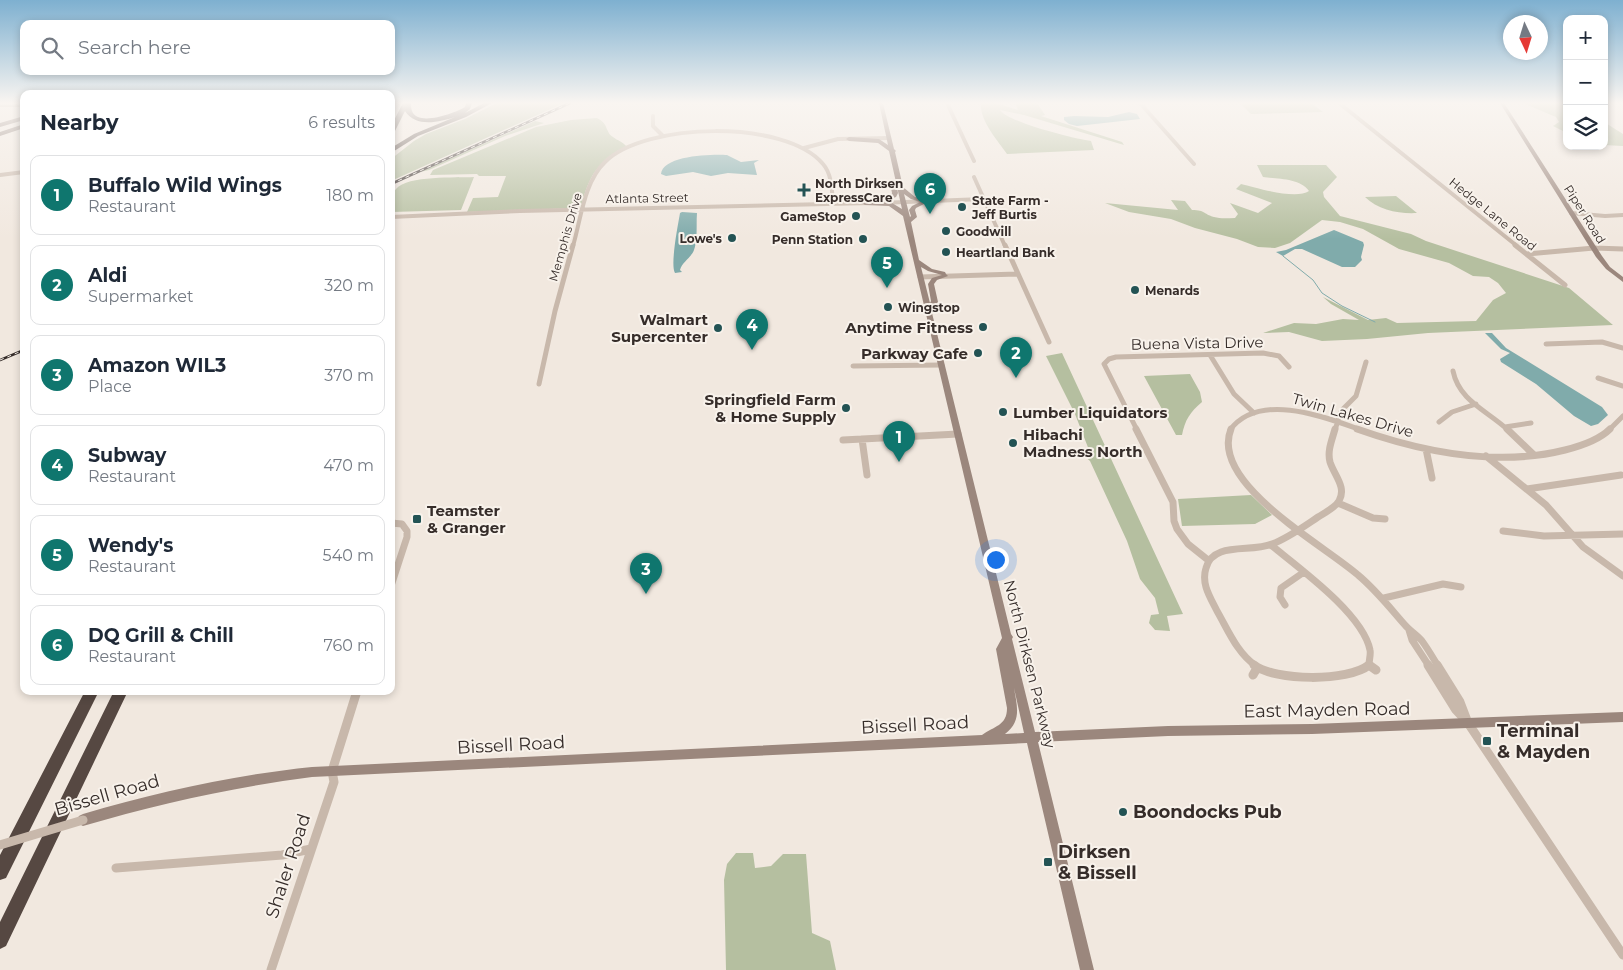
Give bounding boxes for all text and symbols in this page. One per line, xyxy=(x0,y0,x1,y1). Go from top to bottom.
north arrow xyxy=(1503,15,1548,60)
map controls xyxy=(1563,15,1608,150)
button: + xyxy=(1563,15,1608,60)
search box xyxy=(20,20,395,75)
icon: search xyxy=(38,34,66,62)
text: Search here xyxy=(78,36,191,59)
button: − xyxy=(1563,60,1608,105)
button: layers xyxy=(1563,105,1608,150)
text: Nearby xyxy=(40,110,119,135)
text: 6 results xyxy=(308,113,375,132)
pin: 6 xyxy=(914,173,946,214)
text: Buffalo Wild Wings xyxy=(88,174,282,197)
street label: Hedge Lane Road xyxy=(1446,174,1540,254)
place label: North Dirksen ExpressCare xyxy=(815,176,903,205)
street label: Piper Road xyxy=(1561,182,1609,246)
marker: North Dirksen ExpressCare xyxy=(797,183,811,197)
text: 1 xyxy=(54,186,60,205)
text: 180 m xyxy=(326,186,374,205)
street label: Atlanta Street xyxy=(605,190,689,206)
street label: Memphis Drive xyxy=(545,191,585,283)
place label: State Farm - Jeff Burtis xyxy=(971,193,1049,222)
text: Restaurant xyxy=(88,197,176,216)
marker: State Farm - Jeff Burtis xyxy=(956,201,968,213)
place label: GameStop xyxy=(780,209,846,224)
marker: GameStop xyxy=(850,210,862,222)
place label: Goodwill xyxy=(956,224,1011,239)
marker: Goodwill xyxy=(940,225,952,237)
place label: Lowe's xyxy=(680,231,723,246)
marker: Lowe's xyxy=(726,232,738,244)
place label: Penn Station xyxy=(772,232,853,247)
marker: Penn Station xyxy=(857,233,869,245)
place label: Heartland Bank xyxy=(956,245,1055,260)
marker: Heartland Bank xyxy=(940,246,952,258)
pin: 5 xyxy=(871,247,903,288)
text: Aldi xyxy=(88,264,127,287)
text: 2 xyxy=(52,276,62,295)
text: 320 m xyxy=(324,276,374,295)
place label: Menards xyxy=(1145,283,1200,298)
marker: Menards xyxy=(1129,284,1141,296)
text: Supermarket xyxy=(88,287,194,306)
place label: Wingstop xyxy=(898,300,960,315)
marker: Wingstop xyxy=(882,301,894,313)
pin: 4 xyxy=(736,309,768,350)
place label: Walmart Supercenter xyxy=(611,310,709,346)
place label: Anytime Fitness xyxy=(844,318,973,337)
marker: Anytime Fitness xyxy=(977,321,989,333)
marker: Walmart Supercenter xyxy=(712,322,724,334)
street label: Buena Vista Drive xyxy=(1130,332,1264,354)
pin: 2 xyxy=(1000,337,1032,378)
place label: Parkway Cafe xyxy=(861,344,968,363)
marker: Parkway Cafe xyxy=(972,347,984,359)
text: Amazon WIL3 xyxy=(88,354,226,377)
text: 3 xyxy=(52,366,62,385)
text: 370 m xyxy=(324,366,374,385)
text: Place xyxy=(88,377,132,396)
street label: Twin Lakes Drive xyxy=(1290,389,1416,441)
place label: Springfield Farm & Home Supply xyxy=(704,390,837,426)
marker: Springfield Farm & Home Supply xyxy=(840,402,852,414)
place label: Lumber Liquidators xyxy=(1013,403,1168,422)
marker: Lumber Liquidators xyxy=(997,406,1009,418)
pin: 1 xyxy=(883,421,915,462)
place label: Hibachi Madness North xyxy=(1023,425,1143,461)
marker: Hibachi Madness North xyxy=(1007,437,1019,449)
text: Subway xyxy=(88,444,166,467)
text: 4 xyxy=(51,456,63,475)
text: 470 m xyxy=(323,456,374,475)
text: Restaurant xyxy=(88,467,176,486)
place label: Teamster & Granger xyxy=(427,501,506,537)
marker: Teamster & Granger xyxy=(411,513,423,525)
text: Wendy's xyxy=(88,534,173,557)
text: 5 xyxy=(52,546,62,565)
text: 540 m xyxy=(323,546,374,565)
your location xyxy=(983,547,1009,573)
pin: 3 xyxy=(630,553,662,594)
text: Restaurant xyxy=(88,557,176,576)
street label: North Dirksen Parkway xyxy=(1000,578,1060,751)
text: DQ Grill & Chill xyxy=(88,624,234,647)
text: 6 xyxy=(52,636,62,655)
text: 760 m xyxy=(323,636,374,655)
text: Restaurant xyxy=(88,647,176,666)
street label: East Mayden Road xyxy=(1243,698,1411,722)
street label: Bissell Road xyxy=(860,711,970,739)
place label: Terminal & Mayden xyxy=(1497,720,1590,763)
street label: Bissell Road xyxy=(456,731,566,759)
marker: Terminal & Mayden xyxy=(1481,735,1493,747)
street label: Bissell Road xyxy=(52,769,162,821)
place label: Boondocks Pub xyxy=(1133,801,1282,823)
marker: Boondocks Pub xyxy=(1117,806,1129,818)
street label: Shaler Road xyxy=(261,811,315,921)
place label: Dirksen & Bissell xyxy=(1058,841,1137,884)
marker: Dirksen & Bissell xyxy=(1042,856,1054,868)

